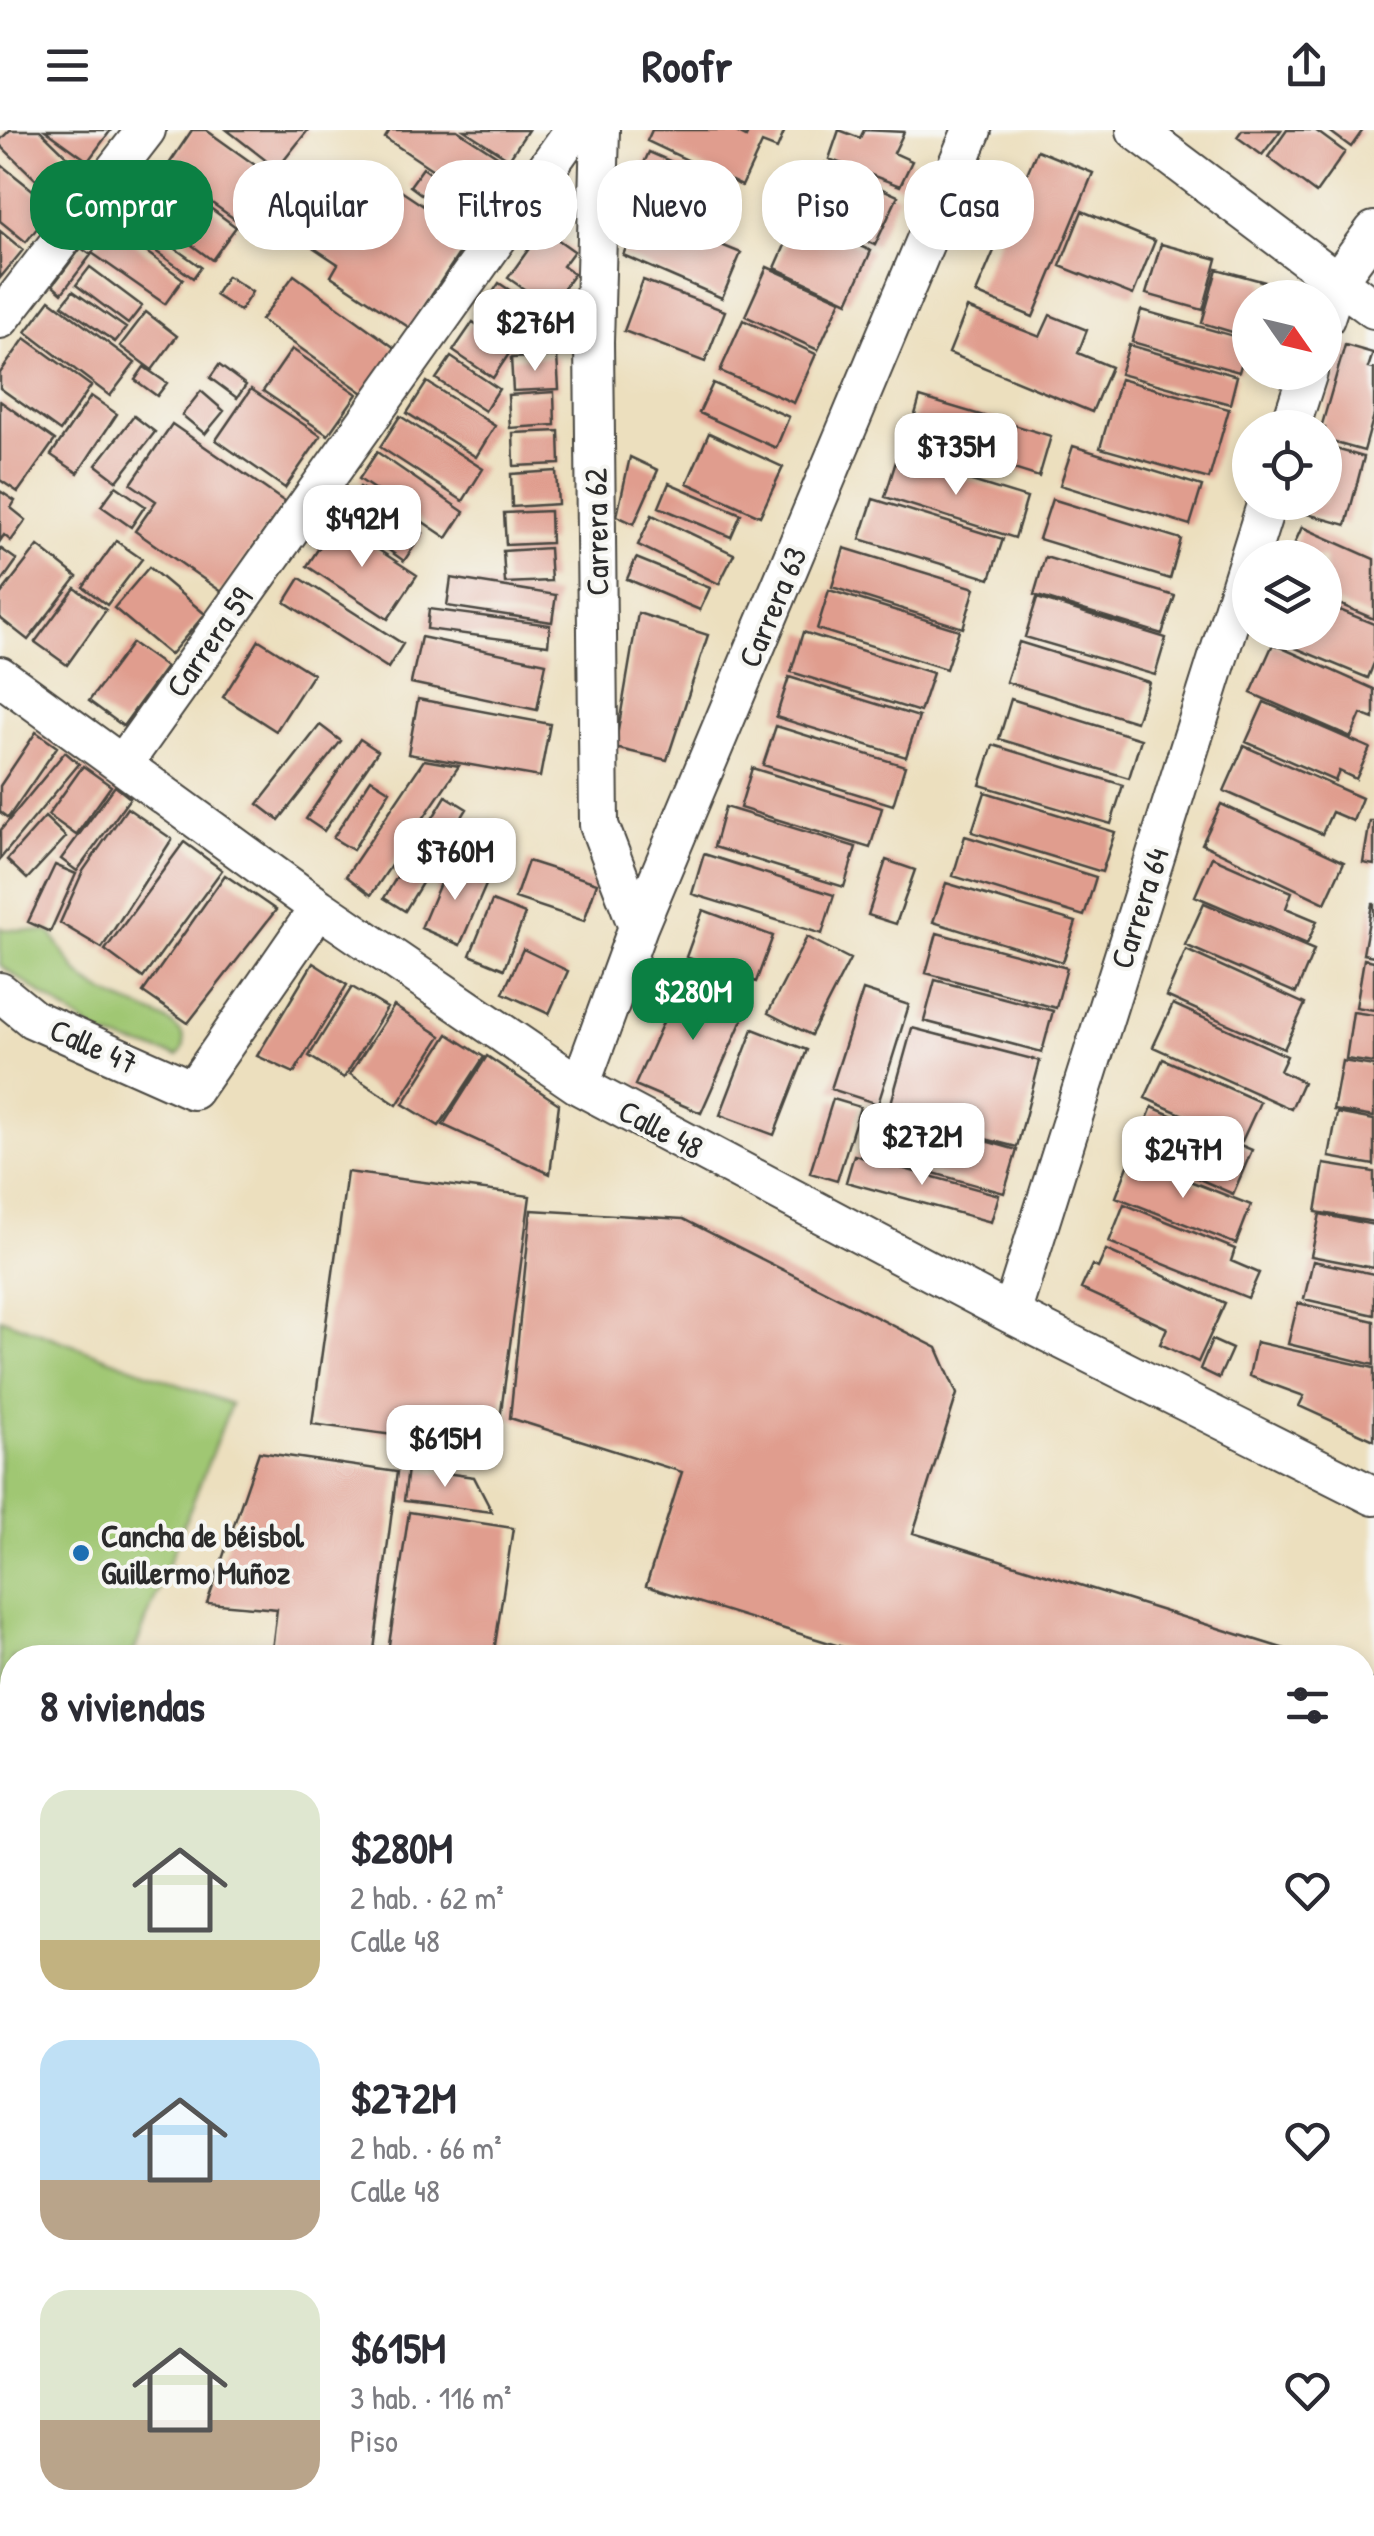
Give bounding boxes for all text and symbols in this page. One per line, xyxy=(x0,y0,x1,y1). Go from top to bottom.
text: Roofr xyxy=(642,35,732,96)
icon: menu xyxy=(40,38,95,93)
icon: share xyxy=(1279,38,1334,93)
chip: Comprar xyxy=(30,160,213,250)
chip: Alquilar xyxy=(233,160,404,250)
chip: Filtros xyxy=(424,160,577,250)
chip: Nuevo xyxy=(597,160,742,250)
chip: Piso xyxy=(762,160,884,250)
chip: Casa xyxy=(904,160,1034,250)
north arrow xyxy=(1232,280,1342,390)
map controls xyxy=(1232,280,1342,650)
pin: $276M xyxy=(465,289,605,374)
text: $276M xyxy=(496,300,574,343)
button: locate xyxy=(1232,410,1342,520)
pin: $735M xyxy=(886,413,1026,498)
text: $735M xyxy=(917,424,995,467)
street label: Carrera 62 xyxy=(573,468,619,596)
pin: $492M xyxy=(292,485,432,570)
text: $492M xyxy=(325,496,399,539)
street label: Carrera 63 xyxy=(727,540,817,674)
button: layers xyxy=(1232,540,1342,650)
street label: Carrera 59 xyxy=(156,578,262,706)
pin: $760M xyxy=(385,818,525,903)
text: $760M xyxy=(416,829,494,872)
street label: Carrera 64 xyxy=(1099,842,1179,974)
pin: $280M xyxy=(623,958,763,1043)
text: $280M xyxy=(654,969,732,1012)
street label: Calle 47 xyxy=(43,1008,145,1084)
street label: Calle 48 xyxy=(611,1089,711,1169)
pin: $272M xyxy=(852,1103,992,1188)
text: $272M xyxy=(881,1114,963,1157)
pin: $247M xyxy=(1113,1116,1253,1201)
text: $247M xyxy=(1144,1127,1222,1170)
pin: $615M xyxy=(375,1405,515,1490)
text: $615M xyxy=(408,1416,482,1459)
place label: Cancha de béisbol Guillermo Muñoz xyxy=(101,1514,305,1594)
marker: Cancha de béisbol Guillermo Muñoz xyxy=(70,1542,92,1564)
text: 8 viviendas xyxy=(40,1677,205,1734)
icon: filters xyxy=(1280,1678,1335,1733)
text: $280M xyxy=(350,1819,453,1876)
icon: home xyxy=(120,1830,240,1950)
icon: heart xyxy=(1280,1863,1335,1918)
text: 2 hab. · 62 m² xyxy=(350,1876,504,1919)
text: Calle 48 xyxy=(350,1919,440,1962)
text: $272M xyxy=(350,2069,456,2126)
icon: home xyxy=(120,2080,240,2200)
icon: heart xyxy=(1280,2113,1335,2168)
text: 2 hab. · 66 m² xyxy=(350,2126,502,2169)
text: Calle 48 xyxy=(350,2169,440,2212)
text: $615M xyxy=(350,2319,446,2376)
icon: home xyxy=(120,2330,240,2450)
icon: heart xyxy=(1280,2363,1335,2418)
text: 3 hab. · 116 m² xyxy=(350,2376,511,2419)
text: Piso xyxy=(350,2419,398,2462)

